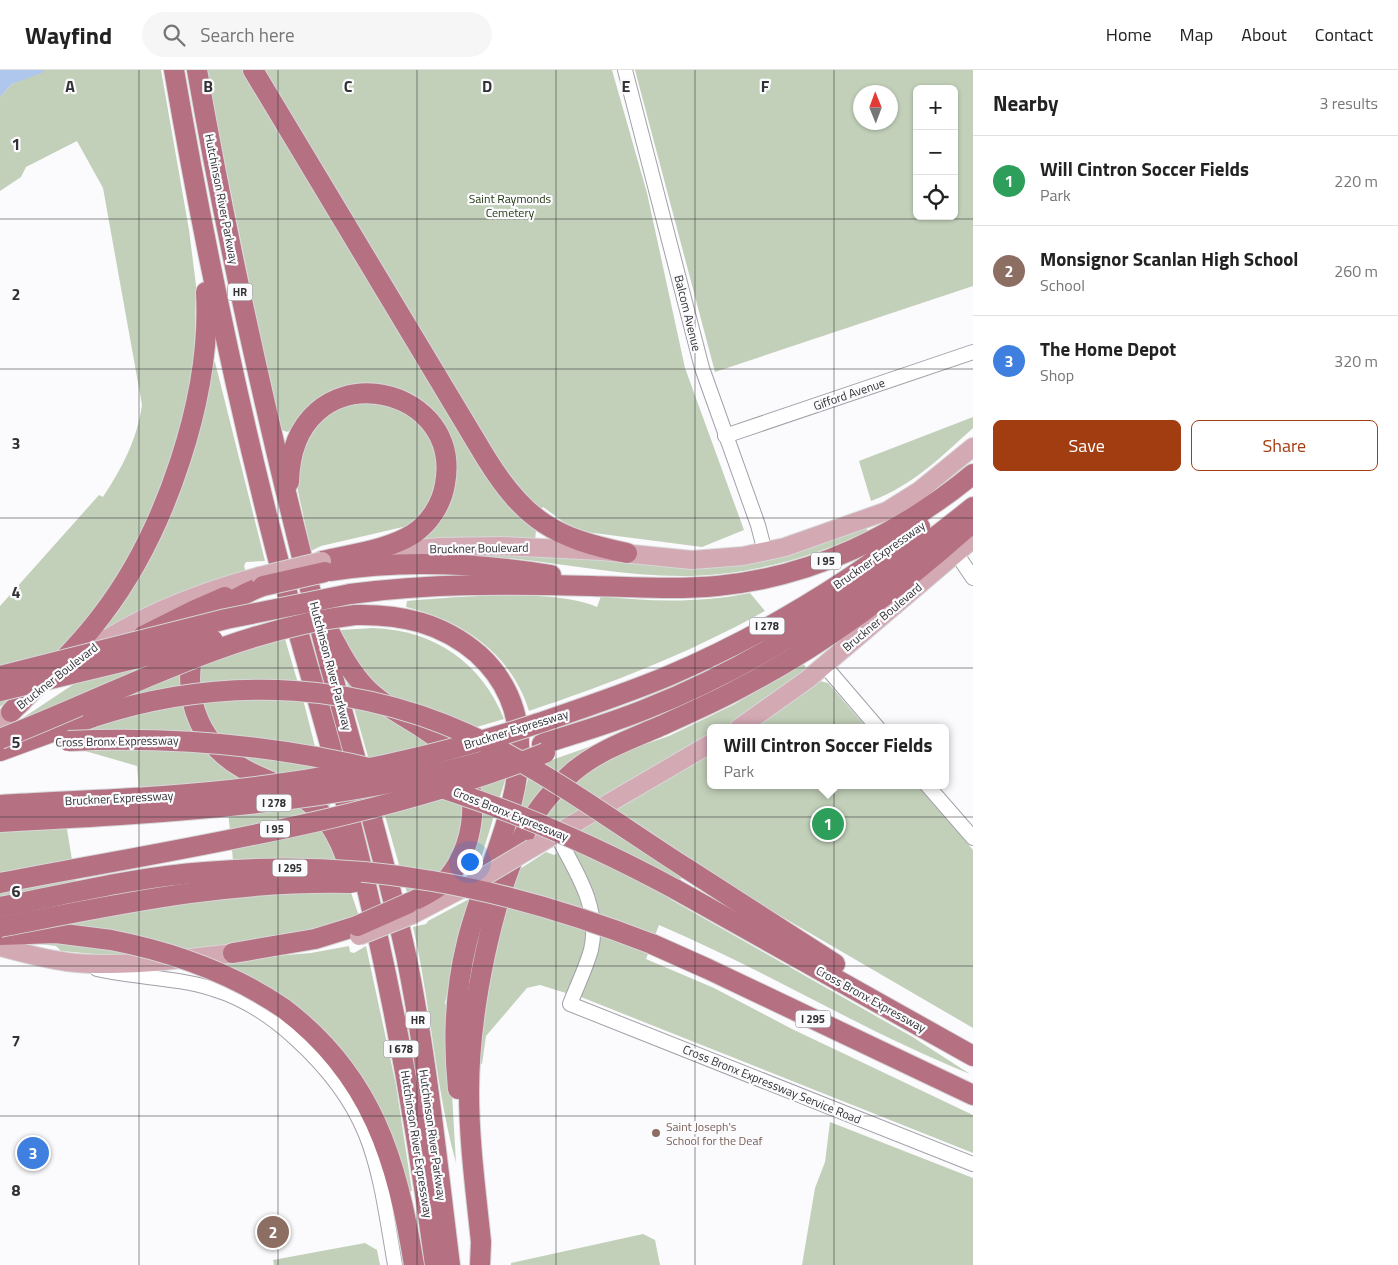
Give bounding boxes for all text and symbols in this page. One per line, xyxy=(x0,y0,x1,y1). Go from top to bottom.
search box xyxy=(142,12,492,57)
text: Wayfind xyxy=(25,17,112,53)
text: Search here xyxy=(200,20,295,49)
icon: search xyxy=(160,21,188,49)
text: Home xyxy=(1106,21,1152,48)
text: Map xyxy=(1180,21,1213,48)
text: About xyxy=(1241,21,1287,48)
text: Contact xyxy=(1315,21,1373,48)
text: A xyxy=(65,74,75,98)
text: B xyxy=(203,74,213,98)
text: C xyxy=(344,74,353,98)
text: D xyxy=(482,74,492,98)
text: E xyxy=(622,74,631,98)
text: F xyxy=(761,74,770,98)
north arrow xyxy=(853,85,898,130)
map controls xyxy=(913,85,958,220)
button: + xyxy=(913,85,958,130)
text: Nearby xyxy=(993,87,1058,119)
text: 3 results xyxy=(1319,91,1378,115)
button: − xyxy=(913,130,958,175)
text: 1 xyxy=(12,132,20,156)
street label: Hutchinson River Parkway xyxy=(200,132,244,266)
text: Will Cintron Soccer Fields xyxy=(1040,154,1249,183)
text: 1 xyxy=(1005,169,1013,193)
text: 220 m xyxy=(1334,169,1378,193)
button: locate xyxy=(913,175,958,220)
text: Park xyxy=(1040,183,1071,207)
park label: Saint Raymonds Cemetery xyxy=(469,189,552,222)
text: Monsignor Scanlan High School xyxy=(1040,244,1299,273)
text: 2 xyxy=(1005,259,1013,283)
text: 260 m xyxy=(1334,259,1378,283)
street label: Balcom Avenue xyxy=(669,273,707,353)
text: School xyxy=(1040,273,1085,297)
text: 2 xyxy=(12,282,20,306)
road number: HR xyxy=(228,283,252,300)
text: The Home Depot xyxy=(1040,334,1176,363)
text: 3 xyxy=(1005,349,1013,373)
text: 320 m xyxy=(1334,349,1378,373)
text: Shop xyxy=(1040,363,1074,387)
street label: Gifford Avenue xyxy=(811,373,887,415)
button: Save xyxy=(993,420,1181,471)
button: Share xyxy=(1191,420,1378,471)
text: 3 xyxy=(12,431,20,455)
street label: Bruckner Expressway xyxy=(829,516,929,594)
street label: Bruckner Boulevard xyxy=(429,538,529,558)
road number: I 95 xyxy=(811,552,841,570)
street label: Bruckner Boulevard xyxy=(838,578,926,656)
text: 4 xyxy=(12,580,21,604)
street label: Hutchinson River Parkway xyxy=(305,599,357,733)
road number: I 278 xyxy=(750,618,784,634)
street label: Bruckner Boulevard xyxy=(12,638,102,714)
street label: Bruckner Expressway xyxy=(461,704,571,754)
popup xyxy=(707,724,949,789)
text: 5 xyxy=(12,730,21,754)
street label: Cross Bronx Expressway xyxy=(55,730,179,752)
text: Will Cintron Soccer Fields xyxy=(724,730,932,759)
text: Park xyxy=(724,759,754,783)
street label: Cross Bronx Expressway xyxy=(450,782,572,846)
street label: Bruckner Expressway xyxy=(64,786,174,810)
road number: I 278 xyxy=(256,794,292,811)
pin: 1 xyxy=(812,805,844,843)
road number: I 95 xyxy=(260,821,290,838)
your location xyxy=(457,849,483,875)
road number: I 295 xyxy=(272,860,308,876)
text: 6 xyxy=(12,879,21,903)
street label: Cross Bronx Expressway xyxy=(812,961,930,1037)
road number: I 295 xyxy=(796,1011,830,1028)
road number: HR xyxy=(406,1012,430,1028)
text: 7 xyxy=(12,1029,20,1053)
street label: Cross Bronx Expressway Service Road xyxy=(680,1039,864,1129)
road number: I 678 xyxy=(384,1041,418,1058)
street label: Hutchinson River Parkway xyxy=(414,1068,452,1202)
street label: Hutchinson River Expressway xyxy=(396,1069,438,1219)
place label: Saint Joseph's School for the Deaf xyxy=(666,1117,762,1150)
marker: Saint Joseph's School for the Deaf xyxy=(650,1127,662,1139)
pin: 3 xyxy=(17,1134,49,1172)
text: 8 xyxy=(12,1178,21,1202)
pin: 2 xyxy=(257,1213,289,1251)

